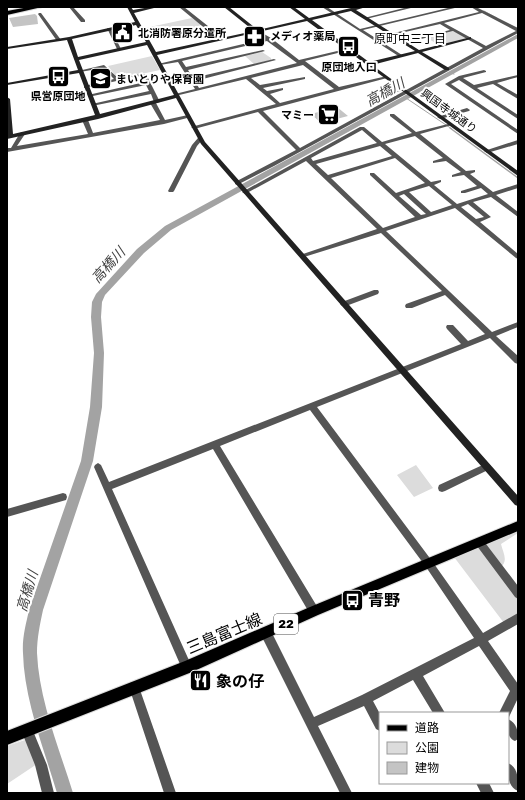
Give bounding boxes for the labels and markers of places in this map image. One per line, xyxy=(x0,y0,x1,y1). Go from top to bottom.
public building icon: 北消防署原分遣所 xyxy=(109,20,135,46)
pharmacy icon: メディオ薬局 xyxy=(241,23,267,49)
place label: 北消防署原分遣所 xyxy=(138,27,226,40)
place label: メディオ薬局 xyxy=(270,30,335,43)
bus stop icon: 原団地入口 xyxy=(336,34,362,60)
place label: 原団地入口 xyxy=(322,61,377,74)
bus stop icon: 県営原団地 xyxy=(45,63,71,89)
school or university icon: まいとりや保育園 xyxy=(87,66,113,92)
place label: まいとりや保育園 xyxy=(116,73,204,86)
place label: 県営原団地 xyxy=(31,90,86,103)
supermarket icon: マミー xyxy=(316,102,342,128)
place label: マミー xyxy=(281,109,314,122)
bus stop icon: 青野 xyxy=(339,587,365,613)
place label: 青野 xyxy=(368,591,400,610)
restaurant icon: 象の仔 xyxy=(187,668,213,694)
place label: 象の仔 xyxy=(216,672,265,691)

